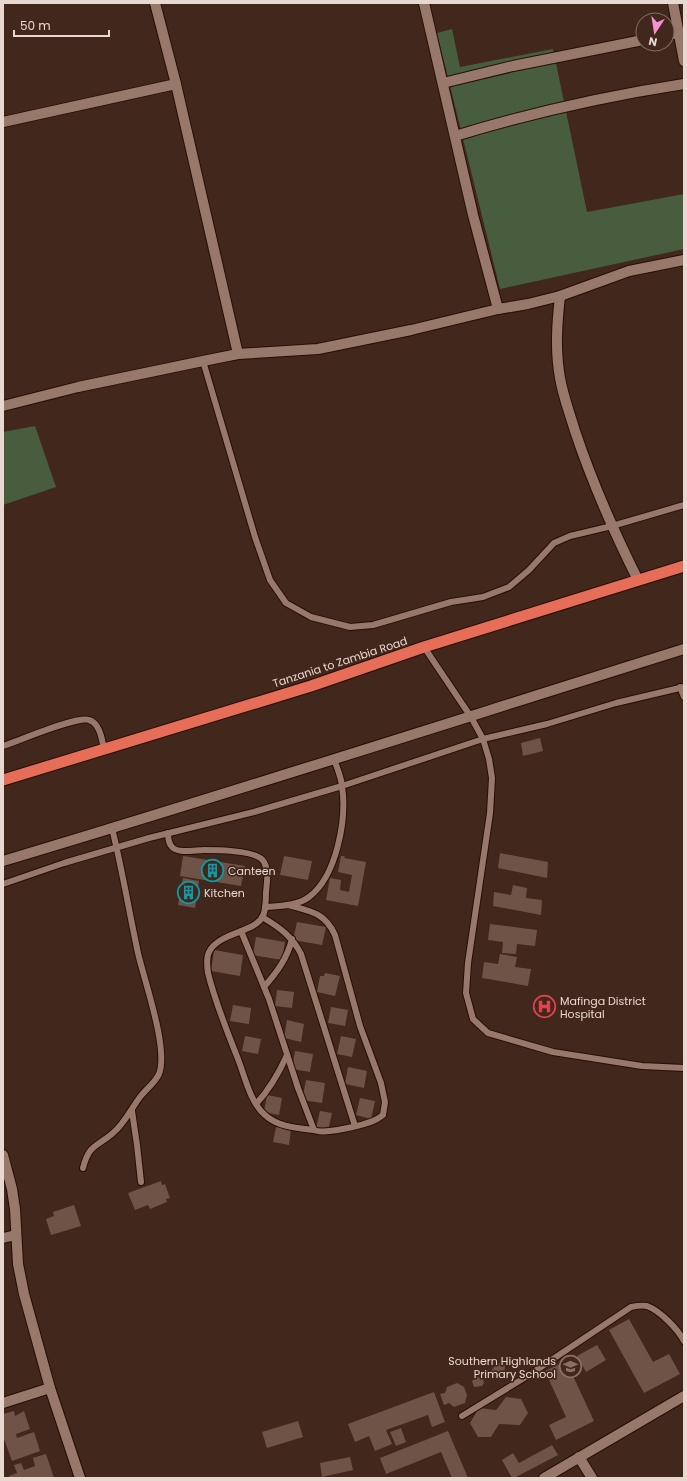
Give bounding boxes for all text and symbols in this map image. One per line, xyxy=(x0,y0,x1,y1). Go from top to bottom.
scale bar xyxy=(14,12,109,38)
north arrow xyxy=(635,12,675,52)
text: 50 m xyxy=(20,17,51,34)
text: N xyxy=(647,33,659,50)
street label: Tanzania to Zambia Road xyxy=(271,633,409,691)
building icon: Canteen xyxy=(199,858,225,884)
place label: Canteen xyxy=(228,863,276,879)
building icon: Kitchen xyxy=(176,880,202,906)
place label: Kitchen xyxy=(204,885,245,901)
place label: Mafinga District Hospital xyxy=(560,993,646,1022)
hospital icon: Mafinga District Hospital xyxy=(531,994,557,1020)
place label: Southern Highlands Primary School xyxy=(448,1353,556,1382)
school or university icon: Southern Highlands Primary School xyxy=(558,1354,584,1380)

